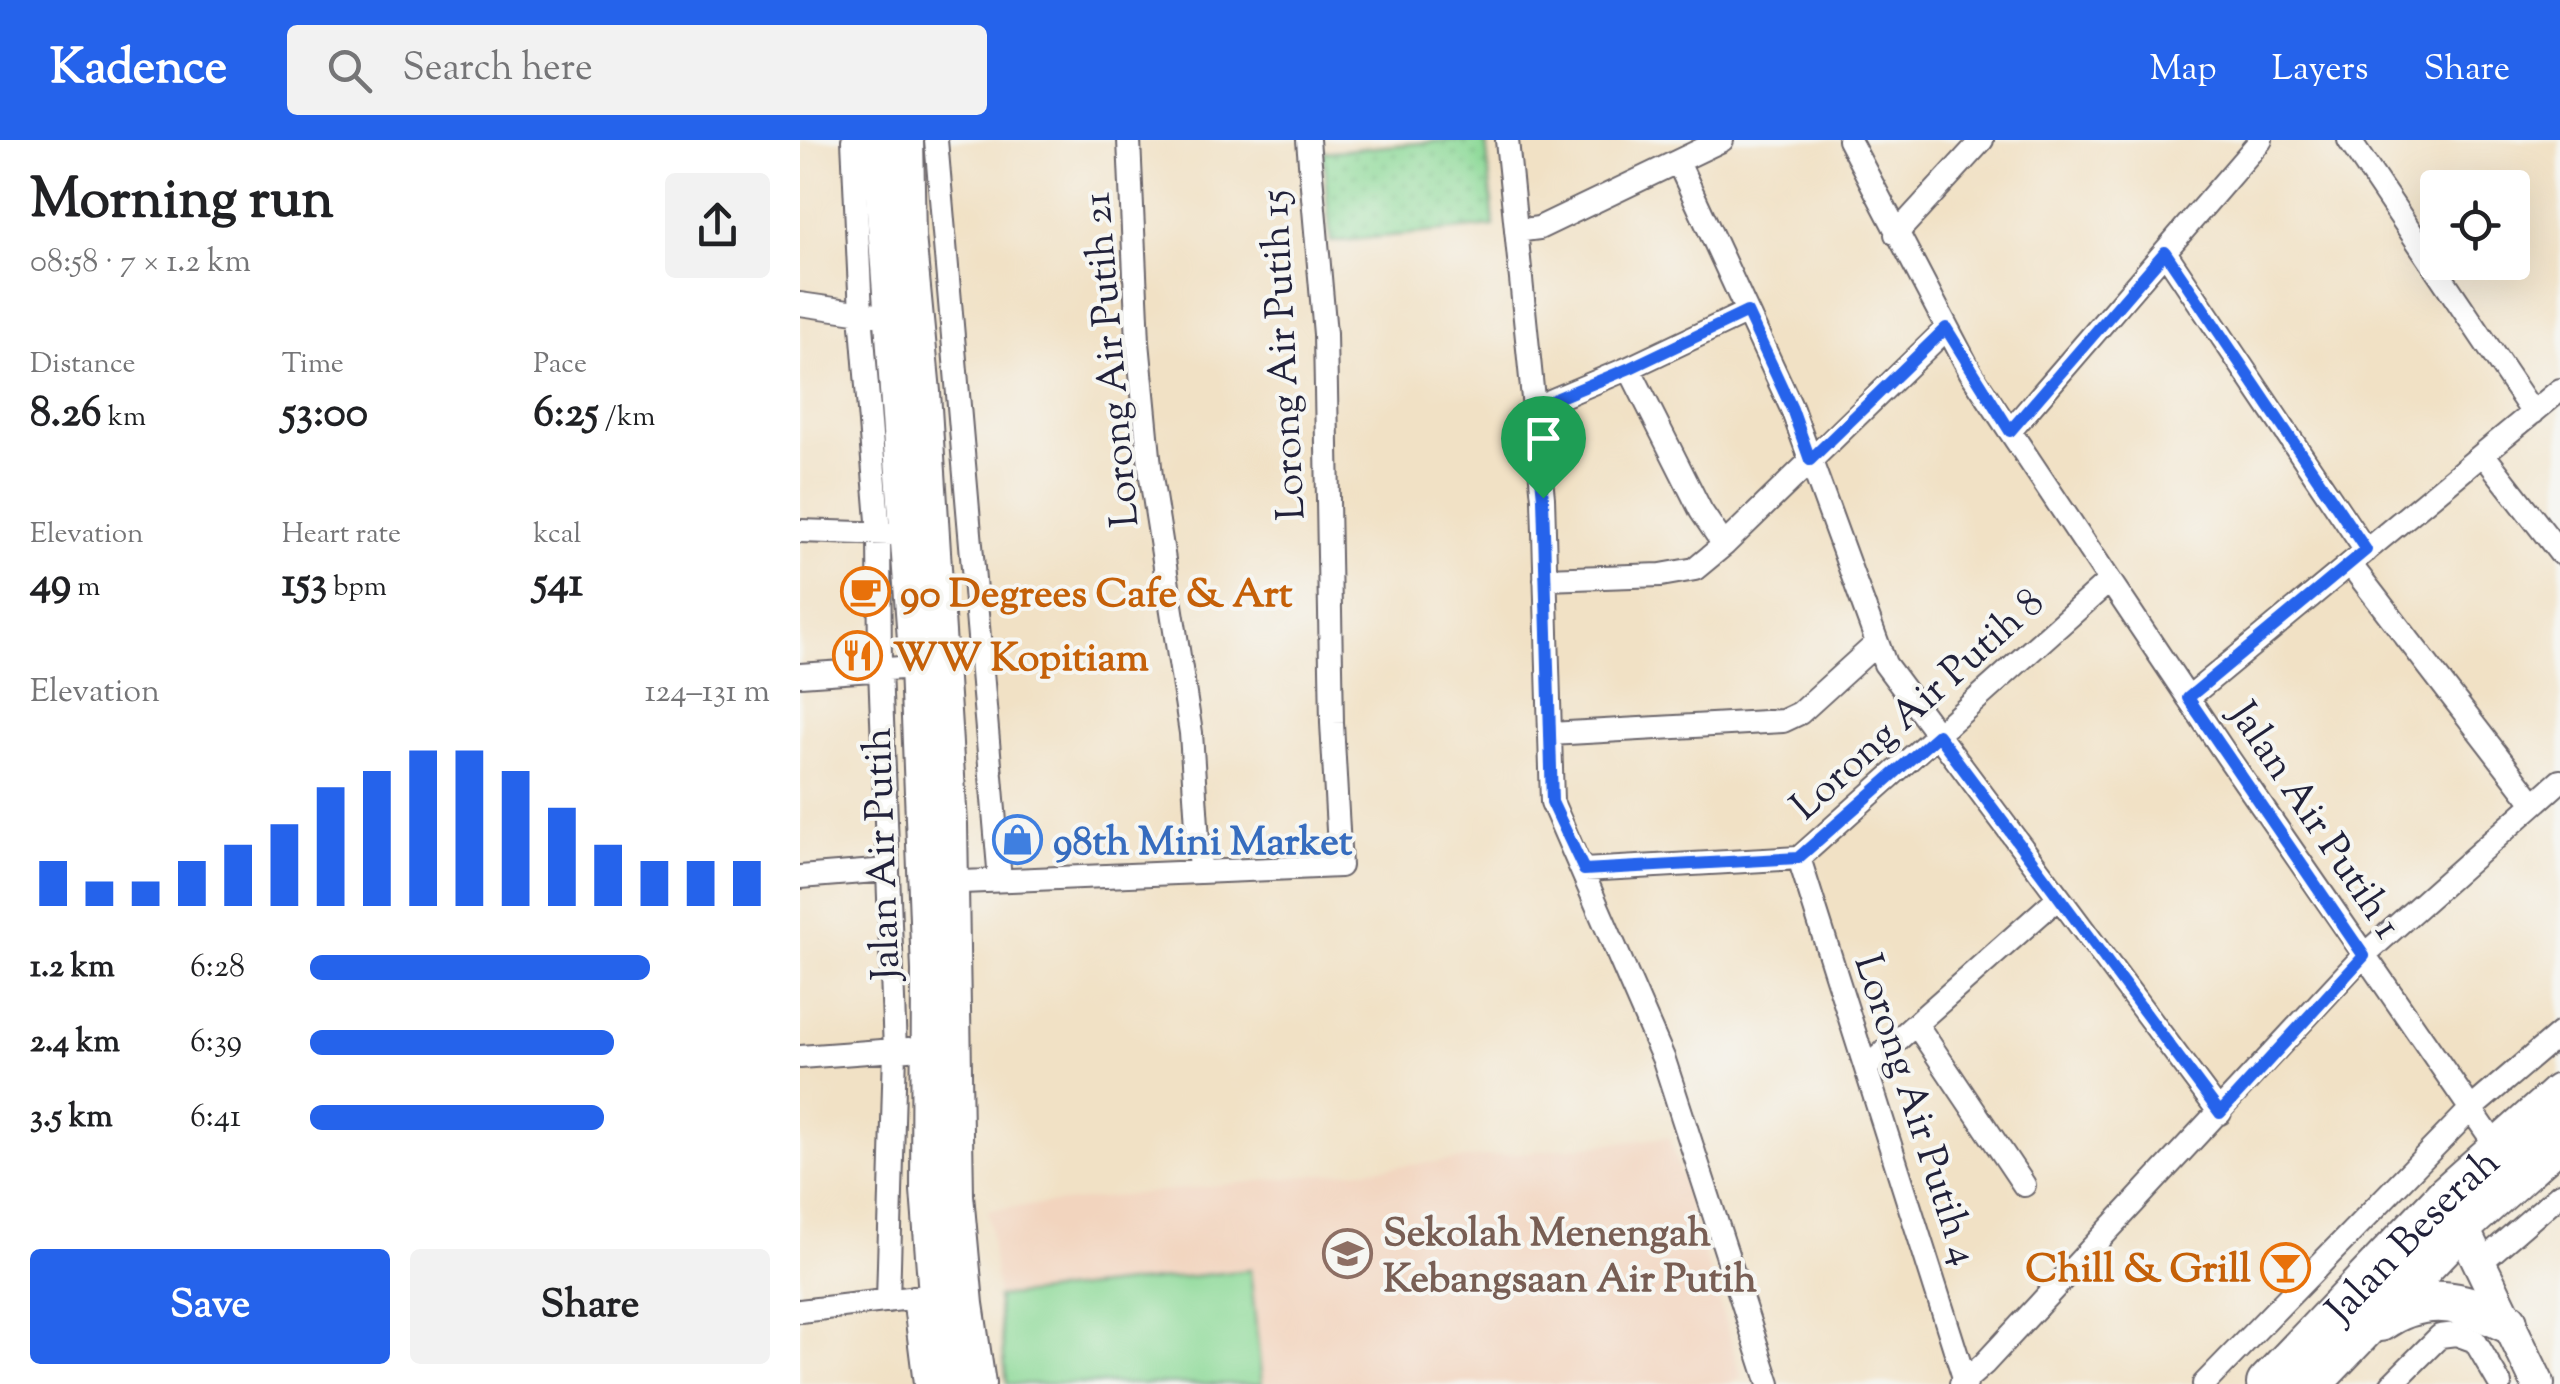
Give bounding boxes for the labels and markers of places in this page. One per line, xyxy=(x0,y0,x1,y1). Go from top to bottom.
pin xyxy=(1501,396,1586,499)
cafe icon: 90 Degrees Cafe & Art xyxy=(839,566,891,618)
place label: 90 Degrees Cafe & Art xyxy=(900,568,1293,625)
restaurant icon: WW Kopitiam xyxy=(832,630,884,682)
place label: WW Kopitiam xyxy=(893,632,1149,689)
shop icon: 98th Mini Market xyxy=(992,814,1044,866)
place label: 98th Mini Market xyxy=(1053,816,1353,873)
place label: Sekolah Menengah Kebangsaan Air Putih xyxy=(1383,1207,1758,1310)
school or university icon: Sekolah Menengah Kebangsaan Air Putih xyxy=(1322,1228,1374,1280)
bar icon: Chill & Grill xyxy=(2260,1241,2312,1293)
place label: Chill & Grill xyxy=(2025,1243,2252,1300)

